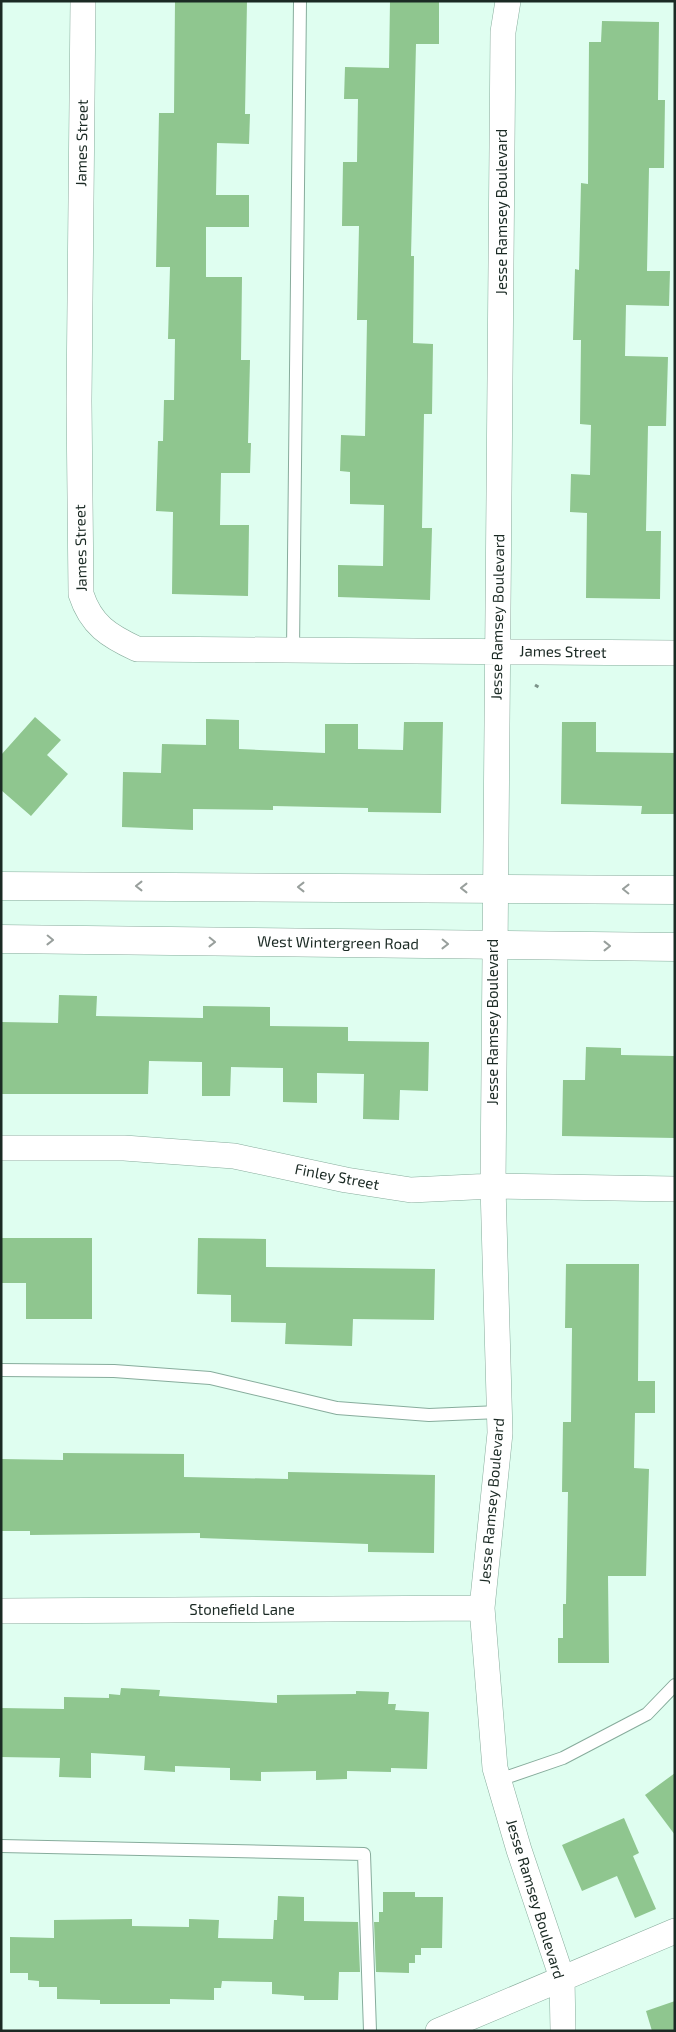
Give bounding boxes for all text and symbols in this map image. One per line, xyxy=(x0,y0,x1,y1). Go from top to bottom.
street label: James Street xyxy=(71,99,91,187)
street label: Jesse Ramsey Boulevard xyxy=(492,129,510,295)
street label: James Street xyxy=(70,504,90,592)
street label: Jesse Ramsey Boulevard xyxy=(487,534,507,700)
street label: James Street xyxy=(519,641,607,661)
one-way arrow xyxy=(134,881,142,891)
one-way arrow xyxy=(297,882,304,892)
one-way arrow xyxy=(459,883,467,893)
one-way arrow xyxy=(622,884,630,894)
street label: West Wintergreen Road xyxy=(257,932,419,952)
one-way arrow xyxy=(46,935,54,945)
one-way arrow xyxy=(209,937,217,947)
one-way arrow xyxy=(442,939,449,949)
street label: Jesse Ramsey Boulevard xyxy=(483,939,501,1105)
one-way arrow xyxy=(604,941,612,951)
street label: Finley Street xyxy=(293,1159,381,1193)
street label: Jesse Ramsey Boulevard xyxy=(475,1417,507,1585)
street label: Stonefield Lane xyxy=(189,1600,295,1618)
street label: Jesse Ramsey Boulevard xyxy=(503,1816,569,1981)

